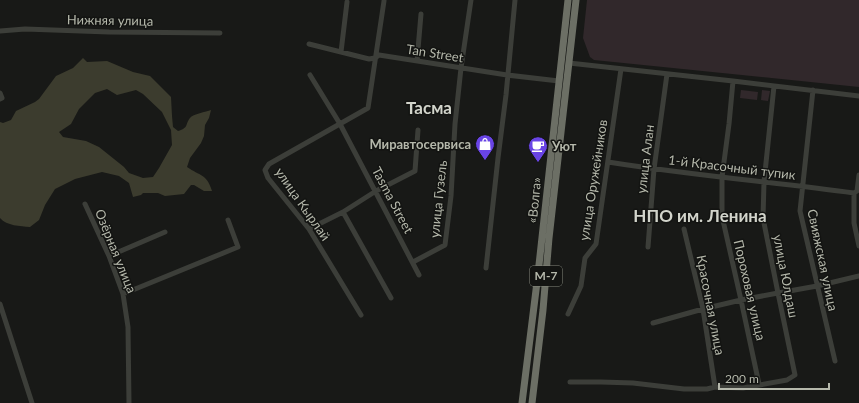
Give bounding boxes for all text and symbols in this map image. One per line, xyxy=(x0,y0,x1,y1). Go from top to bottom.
street label: Нижняя улица xyxy=(67,11,153,29)
street label: Tan Street xyxy=(405,41,465,65)
district label: Тасма xyxy=(406,97,452,118)
street label: улица Оружейников xyxy=(576,118,610,242)
street label: улица Алан xyxy=(633,124,657,194)
shop icon: Миравтосервиса xyxy=(474,133,496,161)
cafe icon: Уют xyxy=(527,135,549,163)
place label: Миравтосервиса xyxy=(369,136,471,152)
place label: Уют xyxy=(551,138,577,154)
street label: 1-й Красочный тупик xyxy=(667,151,797,183)
street label: улица Гузель xyxy=(426,160,450,238)
street label: улица Кырлай xyxy=(272,164,334,244)
street label: Tasma Street xyxy=(369,164,417,236)
street label: «Волга» xyxy=(524,176,544,224)
district label: НПО им. Ленина xyxy=(633,205,767,226)
street label: Озёрная улица xyxy=(92,207,140,295)
street label: Свияжская улица xyxy=(804,208,842,312)
street label: улица Юлдаш xyxy=(770,233,802,319)
street label: Пороховая улица xyxy=(731,238,769,342)
street label: Красочная улица xyxy=(693,254,729,356)
road number: М-7 xyxy=(530,266,562,286)
scale bar xyxy=(719,365,829,391)
text: 200 m xyxy=(725,371,759,386)

